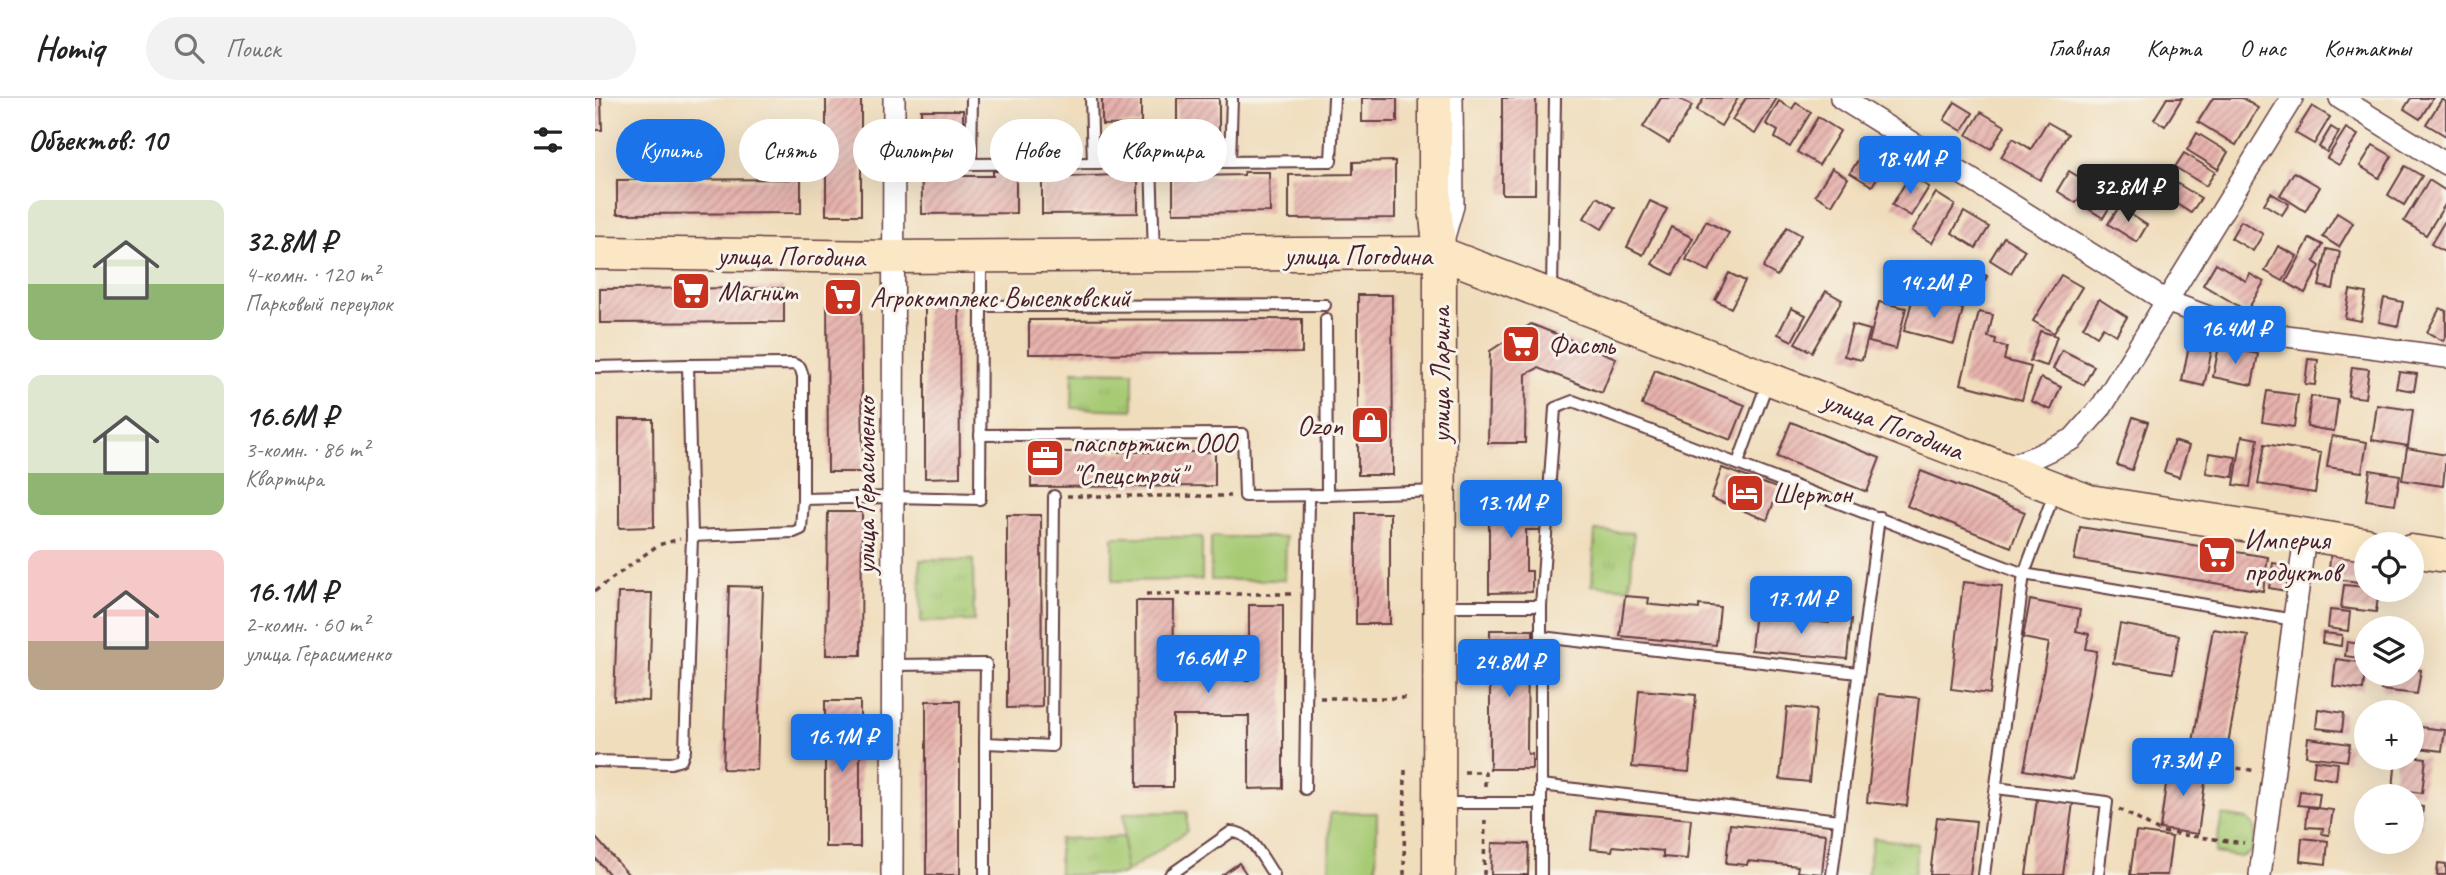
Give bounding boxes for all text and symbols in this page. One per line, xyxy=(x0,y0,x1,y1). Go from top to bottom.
search box xyxy=(146,17,636,80)
text: Homiq xyxy=(35,27,104,69)
icon: search xyxy=(170,29,208,67)
text: Поиск xyxy=(226,32,280,65)
text: Главная xyxy=(2048,33,2109,63)
text: Карта xyxy=(2147,33,2201,63)
text: О нас xyxy=(2239,33,2286,63)
text: Контакты xyxy=(2324,33,2411,63)
chip: Купить xyxy=(616,119,725,182)
chip: Снять xyxy=(739,119,839,182)
chip: Фильтры xyxy=(853,119,976,182)
chip: Новое xyxy=(990,119,1083,182)
chip: Квартира xyxy=(1097,119,1227,182)
text: Объектов: 10 xyxy=(28,121,167,159)
icon: filters xyxy=(529,121,567,159)
pin: 18.4M ₽ xyxy=(1845,136,1975,196)
text: 18.4M ₽ xyxy=(1875,144,1945,173)
pin: 32.8M ₽ xyxy=(2063,164,2193,224)
text: 32.8M ₽ xyxy=(2093,172,2163,201)
text: 32.8M ₽ xyxy=(245,222,336,260)
icon: home xyxy=(84,228,168,312)
street label: улица Погодина xyxy=(715,237,867,275)
street label: улица Погодина xyxy=(1282,238,1434,273)
text: 4-комн. · 120 m² xyxy=(245,260,379,289)
pin: 14.2M ₽ xyxy=(1869,260,1999,320)
text: 14.2M ₽ xyxy=(1899,268,1969,297)
supermarket icon: Магнит xyxy=(670,270,712,312)
place label: Магнит xyxy=(718,274,799,309)
supermarket icon: Агрокомплекс Выселковский xyxy=(822,276,864,318)
place label: Агрокомплекс Выселковский xyxy=(870,280,1132,315)
text: Парковый переулок xyxy=(245,289,392,318)
street label: улица Ларина xyxy=(1423,305,1458,445)
pin: 16.4M ₽ xyxy=(2170,306,2300,366)
text: 16.4M ₽ xyxy=(2200,314,2270,343)
supermarket icon: Фасоль xyxy=(1500,323,1542,365)
place label: Фасоль xyxy=(1548,327,1617,362)
street label: улица Погодина xyxy=(1816,381,1970,468)
street label: улица Герасименко xyxy=(848,394,883,577)
text: 16.6M ₽ xyxy=(245,397,337,435)
icon: home xyxy=(84,403,168,487)
shop icon: Ozon xyxy=(1349,404,1391,446)
place label: Ozon xyxy=(1297,408,1343,443)
place label: паспортист ООО "Спецстрой" xyxy=(1072,425,1239,492)
text: 3-комн. · 86 m² xyxy=(245,435,369,464)
office icon: паспортист ООО "Спецстрой" xyxy=(1024,437,1066,479)
text: Квартира xyxy=(245,464,323,493)
hotel icon: Шертон xyxy=(1724,472,1766,514)
place label: Шертон xyxy=(1772,476,1854,511)
pin: 13.1M ₽ xyxy=(1446,480,1576,540)
text: 13.1M ₽ xyxy=(1476,488,1546,517)
place label: Империя продуктов xyxy=(2244,522,2345,589)
map controls xyxy=(2354,532,2424,854)
button: locate xyxy=(2354,532,2424,602)
supermarket icon: Империя продуктов xyxy=(2196,534,2238,576)
text: 16.1M ₽ xyxy=(245,572,337,610)
pin: 17.1M ₽ xyxy=(1736,576,1866,636)
icon: home xyxy=(84,578,168,662)
text: 17.1M ₽ xyxy=(1766,584,1836,613)
text: 2-комн. · 60 m² xyxy=(245,610,369,639)
button: layers xyxy=(2354,616,2424,686)
pin: 16.6M ₽ xyxy=(1143,636,1273,695)
text: улица Герасименко xyxy=(245,639,391,668)
pin: 24.8M ₽ xyxy=(1444,640,1574,699)
text: 16.6M ₽ xyxy=(1173,643,1243,672)
text: 24.8M ₽ xyxy=(1474,647,1544,676)
button: + xyxy=(2354,700,2424,770)
pin: 16.1M ₽ xyxy=(777,714,907,774)
text: 16.1M ₽ xyxy=(807,722,877,751)
pin: 17.3M ₽ xyxy=(2118,738,2248,798)
text: 17.3M ₽ xyxy=(2148,746,2218,775)
button: − xyxy=(2354,784,2424,854)

